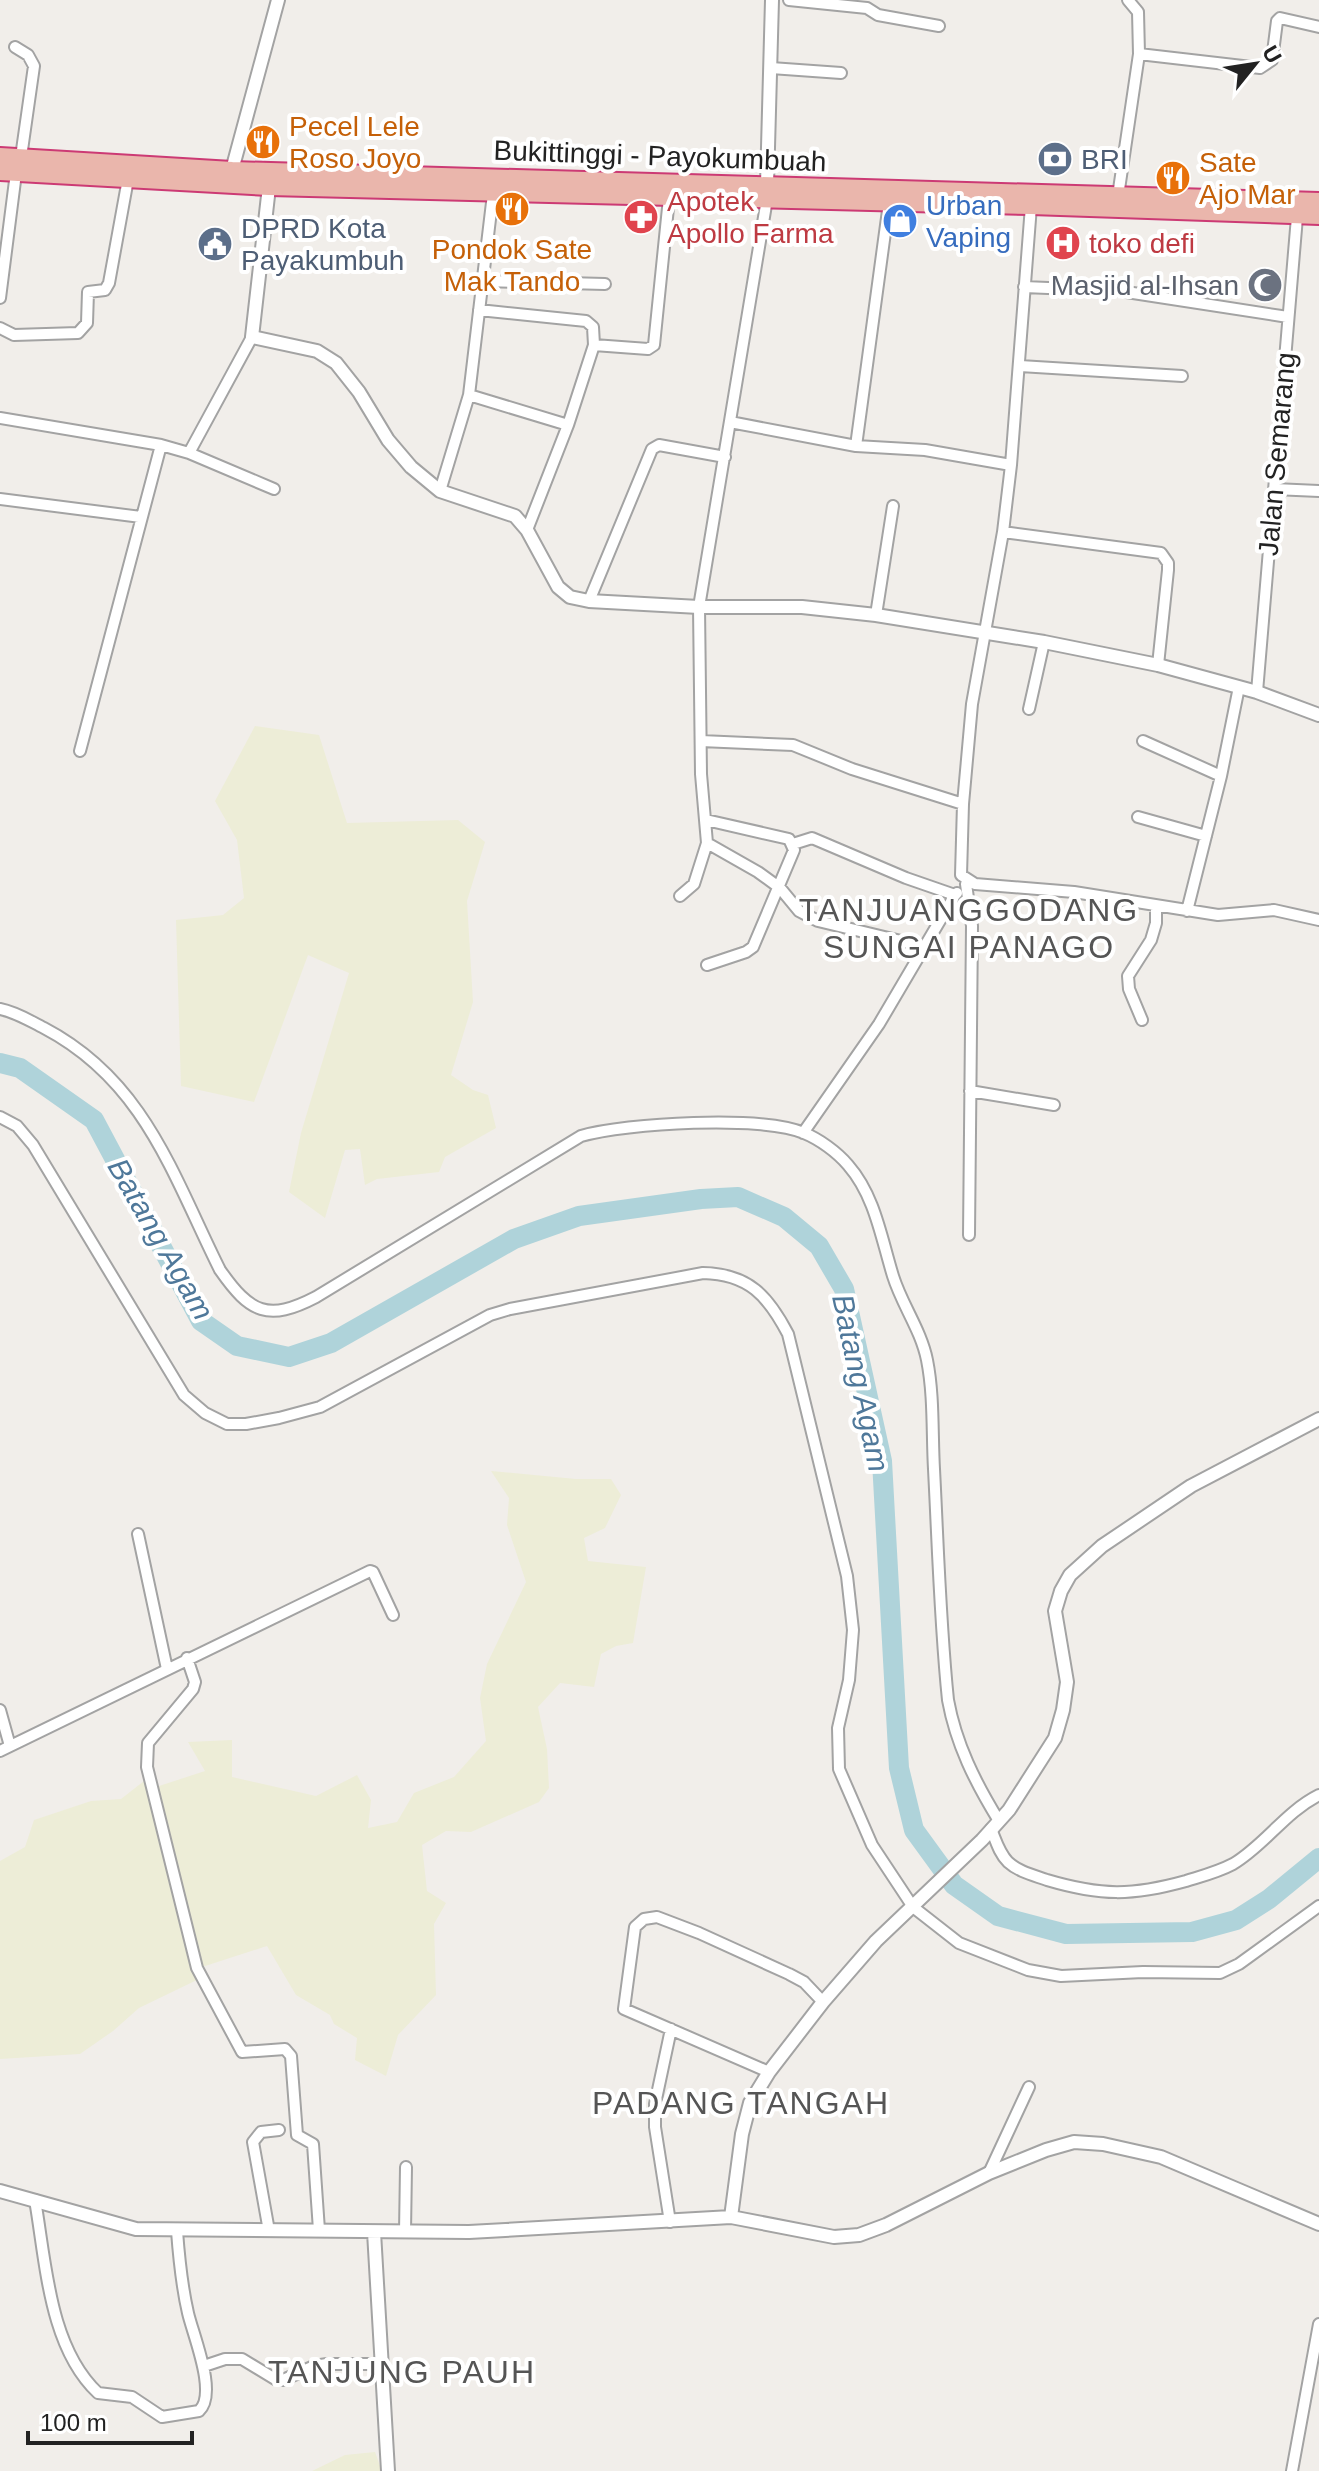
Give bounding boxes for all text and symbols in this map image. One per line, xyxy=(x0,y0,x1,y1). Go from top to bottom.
north arrow xyxy=(1215,24,1295,104)
text: U xyxy=(1257,41,1287,67)
place label: Pecel Lele Roso Joyo xyxy=(289,111,421,174)
restaurant icon: Pecel Lele Roso Joyo xyxy=(244,123,282,161)
street label: Bukittinggi - Payokumbuah xyxy=(493,135,827,177)
bank icon: BRI xyxy=(1036,140,1074,178)
place label: BRI xyxy=(1081,144,1128,175)
place label: Sate Ajo Mar xyxy=(1199,147,1295,210)
restaurant icon: Sate Ajo Mar xyxy=(1154,159,1192,197)
place label: Apotek Apollo Farma xyxy=(667,186,834,249)
restaurant icon: Pondok Sate Mak Tando xyxy=(493,190,531,228)
place label: Urban Vaping xyxy=(926,190,1011,253)
pharmacy icon: Apotek Apollo Farma xyxy=(622,198,660,236)
shop icon: Urban Vaping xyxy=(881,202,919,240)
place label: DPRD Kota Payakumbuh xyxy=(241,213,404,276)
hospital icon: toko defi xyxy=(1044,224,1082,262)
public building icon: DPRD Kota Payakumbuh xyxy=(196,225,234,263)
place label: toko defi xyxy=(1089,228,1195,259)
place label: Pondok Sate Mak Tando xyxy=(432,234,592,297)
mosque icon: Masjid al-Ihsan xyxy=(1246,266,1284,304)
place label: Masjid al-Ihsan xyxy=(1051,270,1239,301)
street label: Jalan Semarang xyxy=(1253,351,1301,557)
district label: TANJUANGGODANG SUNGAI PANAGO xyxy=(799,892,1139,965)
water label: Batang Agam xyxy=(102,1153,220,1325)
water label: Batang Agam xyxy=(826,1291,896,1475)
district label: PADANG TANGAH xyxy=(592,2085,890,2121)
district label: TANJUNG PAUH xyxy=(268,2354,536,2390)
scale bar xyxy=(28,2395,192,2445)
text: 100 m xyxy=(40,2409,107,2436)

